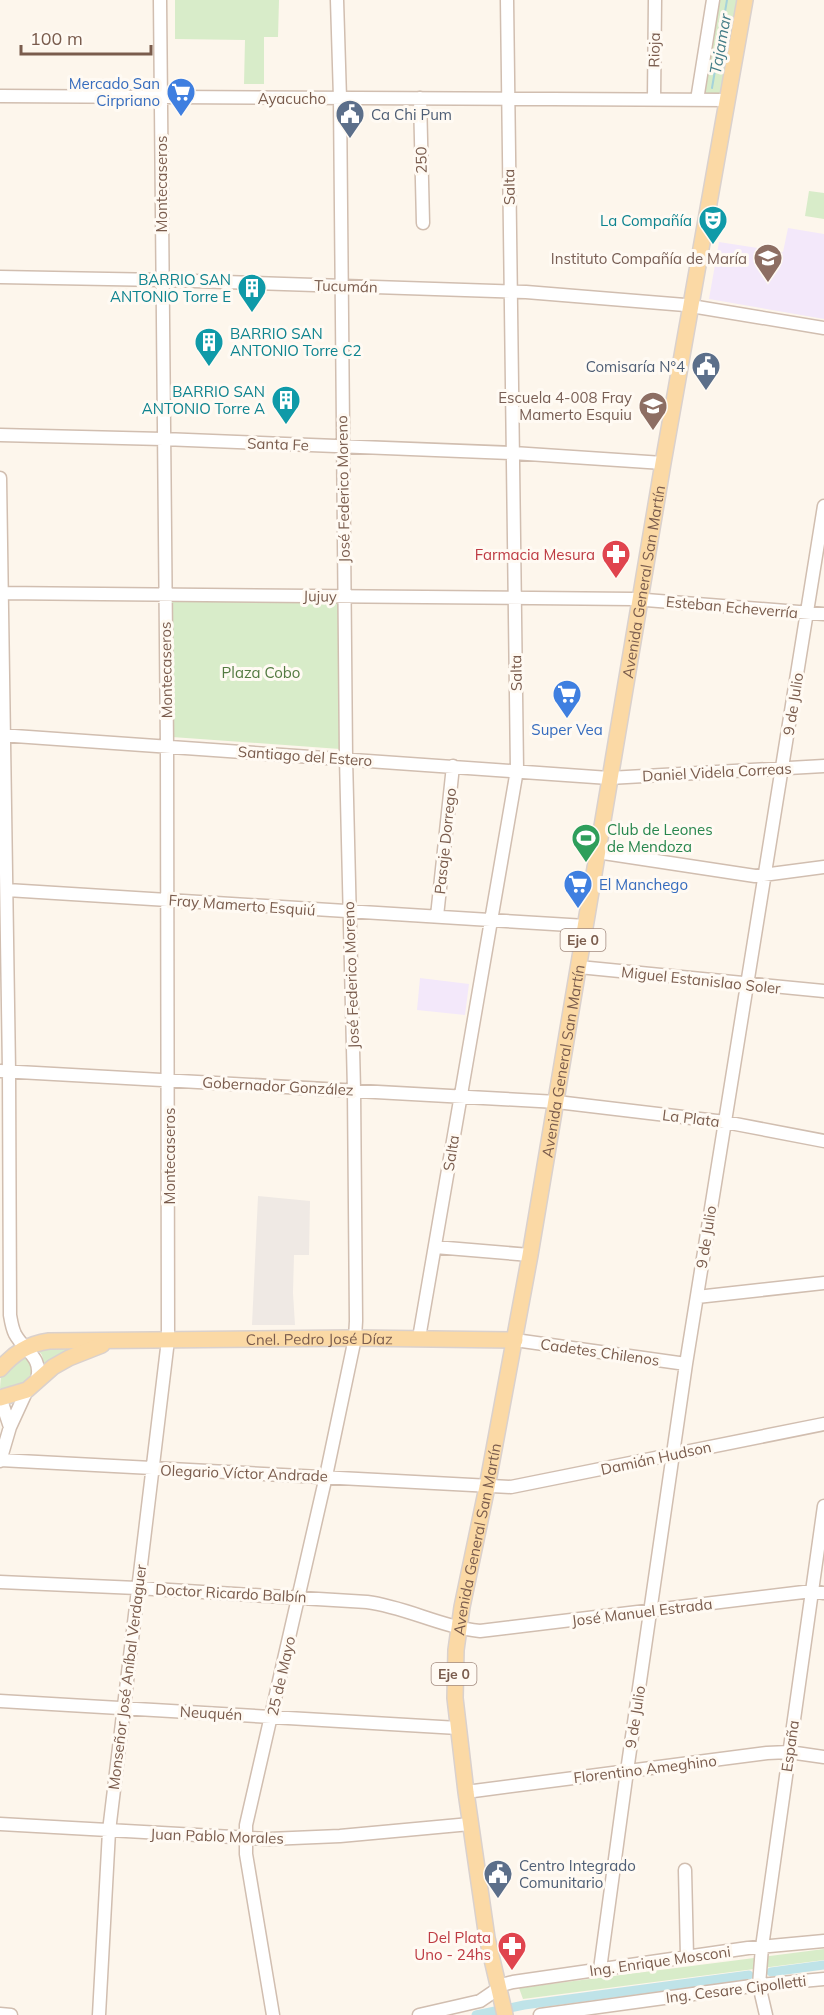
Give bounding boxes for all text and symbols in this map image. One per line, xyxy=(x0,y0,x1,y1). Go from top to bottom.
water label: Tajamar xyxy=(705,11,735,76)
scale bar xyxy=(21,18,152,56)
text: 100 m xyxy=(30,27,83,50)
street label: Rioja xyxy=(644,32,664,68)
place label: Mercado San Cirpriano xyxy=(69,74,160,110)
supermarket icon: Mercado San Cirpriano xyxy=(165,76,197,118)
street label: Ayacucho xyxy=(258,89,326,108)
public building icon: Ca Chi Pum xyxy=(334,98,366,140)
place label: Ca Chi Pum xyxy=(371,105,452,124)
street label: Montecaseros xyxy=(152,136,171,232)
street label: 250 xyxy=(411,146,431,174)
street label: Salta xyxy=(499,169,519,205)
theatre icon: La Compañía xyxy=(697,204,729,246)
place label: La Compañía xyxy=(600,211,692,230)
school or university icon: Instituto Compañía de María xyxy=(752,242,784,284)
place label: Instituto Compañía de María xyxy=(551,249,747,268)
place label: BARRIO SAN ANTONIO Torre E xyxy=(110,270,231,306)
building icon: BARRIO SAN ANTONIO Torre E xyxy=(236,272,268,314)
street label: Tucumán xyxy=(314,275,378,297)
place label: BARRIO SAN ANTONIO Torre C2 xyxy=(230,324,361,360)
building icon: BARRIO SAN ANTONIO Torre C2 xyxy=(193,326,225,368)
public building icon: Comisaría N°4 xyxy=(690,350,722,392)
place label: Comisaría N°4 xyxy=(586,357,685,376)
place label: BARRIO SAN ANTONIO Torre A xyxy=(142,382,265,418)
building icon: BARRIO SAN ANTONIO Torre A xyxy=(270,384,302,426)
place label: Escuela 4-008 Fray Mamerto Esquiu xyxy=(498,388,632,424)
school or university icon: Escuela 4-008 Fray Mamerto Esquiu xyxy=(637,390,669,432)
street label: José Federico Moreno xyxy=(332,415,354,563)
street label: Santa Fe xyxy=(247,433,309,455)
street label: Avenida General San Martín xyxy=(618,484,669,680)
pharmacy icon: Farmacia Mesura xyxy=(600,538,632,580)
place label: Farmacia Mesura xyxy=(475,545,595,564)
street label: Jujuy xyxy=(303,586,337,606)
street label: Esteban Echeverría xyxy=(665,592,799,622)
street label: Montecaseros xyxy=(156,621,176,719)
street label: Salta xyxy=(506,655,526,691)
park label: Plaza Cobo xyxy=(222,663,300,682)
street label: 9 de Julio xyxy=(779,671,807,737)
supermarket icon: Super Vea xyxy=(551,678,583,720)
place label: Super Vea xyxy=(531,720,603,739)
street label: Santiago del Estero xyxy=(237,742,373,770)
street label: Daniel Videla Correas xyxy=(642,759,792,785)
street label: Pasaje Dorrego xyxy=(430,787,460,895)
place label: Club de Leones de Mendoza xyxy=(607,820,713,856)
sports icon: Club de Leones de Mendoza xyxy=(570,822,602,864)
supermarket icon: El Manchego xyxy=(562,868,594,910)
place label: El Manchego xyxy=(599,875,688,894)
street label: Fray Mamerto Esquiú xyxy=(168,890,316,920)
street label: José Federico Moreno xyxy=(339,901,363,1049)
road number: Eje 0 xyxy=(560,929,606,951)
street label: Miguel Estanislao Soler xyxy=(620,962,782,998)
street label: Avenida General San Martín xyxy=(537,963,588,1159)
street label: Gobernador González xyxy=(202,1073,354,1099)
street label: La Plata xyxy=(661,1105,721,1131)
street label: Montecaseros xyxy=(160,1108,179,1204)
street label: Salta xyxy=(439,1134,463,1172)
street label: 9 de Julio xyxy=(692,1204,720,1270)
street label: Cnel. Pedro José Díaz xyxy=(245,1328,393,1349)
street label: Cadetes Chilenos xyxy=(539,1334,661,1370)
street label: Damián Hudson xyxy=(599,1437,713,1479)
street label: Avenida General San Martín xyxy=(449,1442,504,1636)
street label: Olegario Víctor Andrade xyxy=(160,1461,328,1485)
street label: Monseñor José Aníbal Verdaguer xyxy=(104,1563,150,1791)
street label: Doctor Ricardo Balbín xyxy=(155,1580,307,1606)
street label: José Manuel Estrada xyxy=(571,1594,713,1630)
street label: 25 de Mayo xyxy=(263,1634,299,1718)
road number: Eje 0 xyxy=(432,1663,476,1685)
street label: 9 de Julio xyxy=(621,1684,649,1750)
street label: Neuquén xyxy=(179,1702,243,1724)
street label: España xyxy=(777,1719,803,1773)
street label: Florentino Ameghino xyxy=(572,1751,718,1787)
street label: Juan Pablo Morales xyxy=(150,1824,284,1848)
place label: Centro Integrado Comunitario xyxy=(519,1856,636,1892)
public building icon: Centro Integrado Comunitario xyxy=(482,1858,514,1900)
place label: Del Plata Uno - 24hs xyxy=(414,1928,491,1964)
pharmacy icon: Del Plata Uno - 24hs xyxy=(496,1930,528,1972)
street label: Ing. Enrique Mosconi xyxy=(588,1942,732,1980)
street label: Ing. Cesare Cipolletti xyxy=(665,1971,807,2007)

